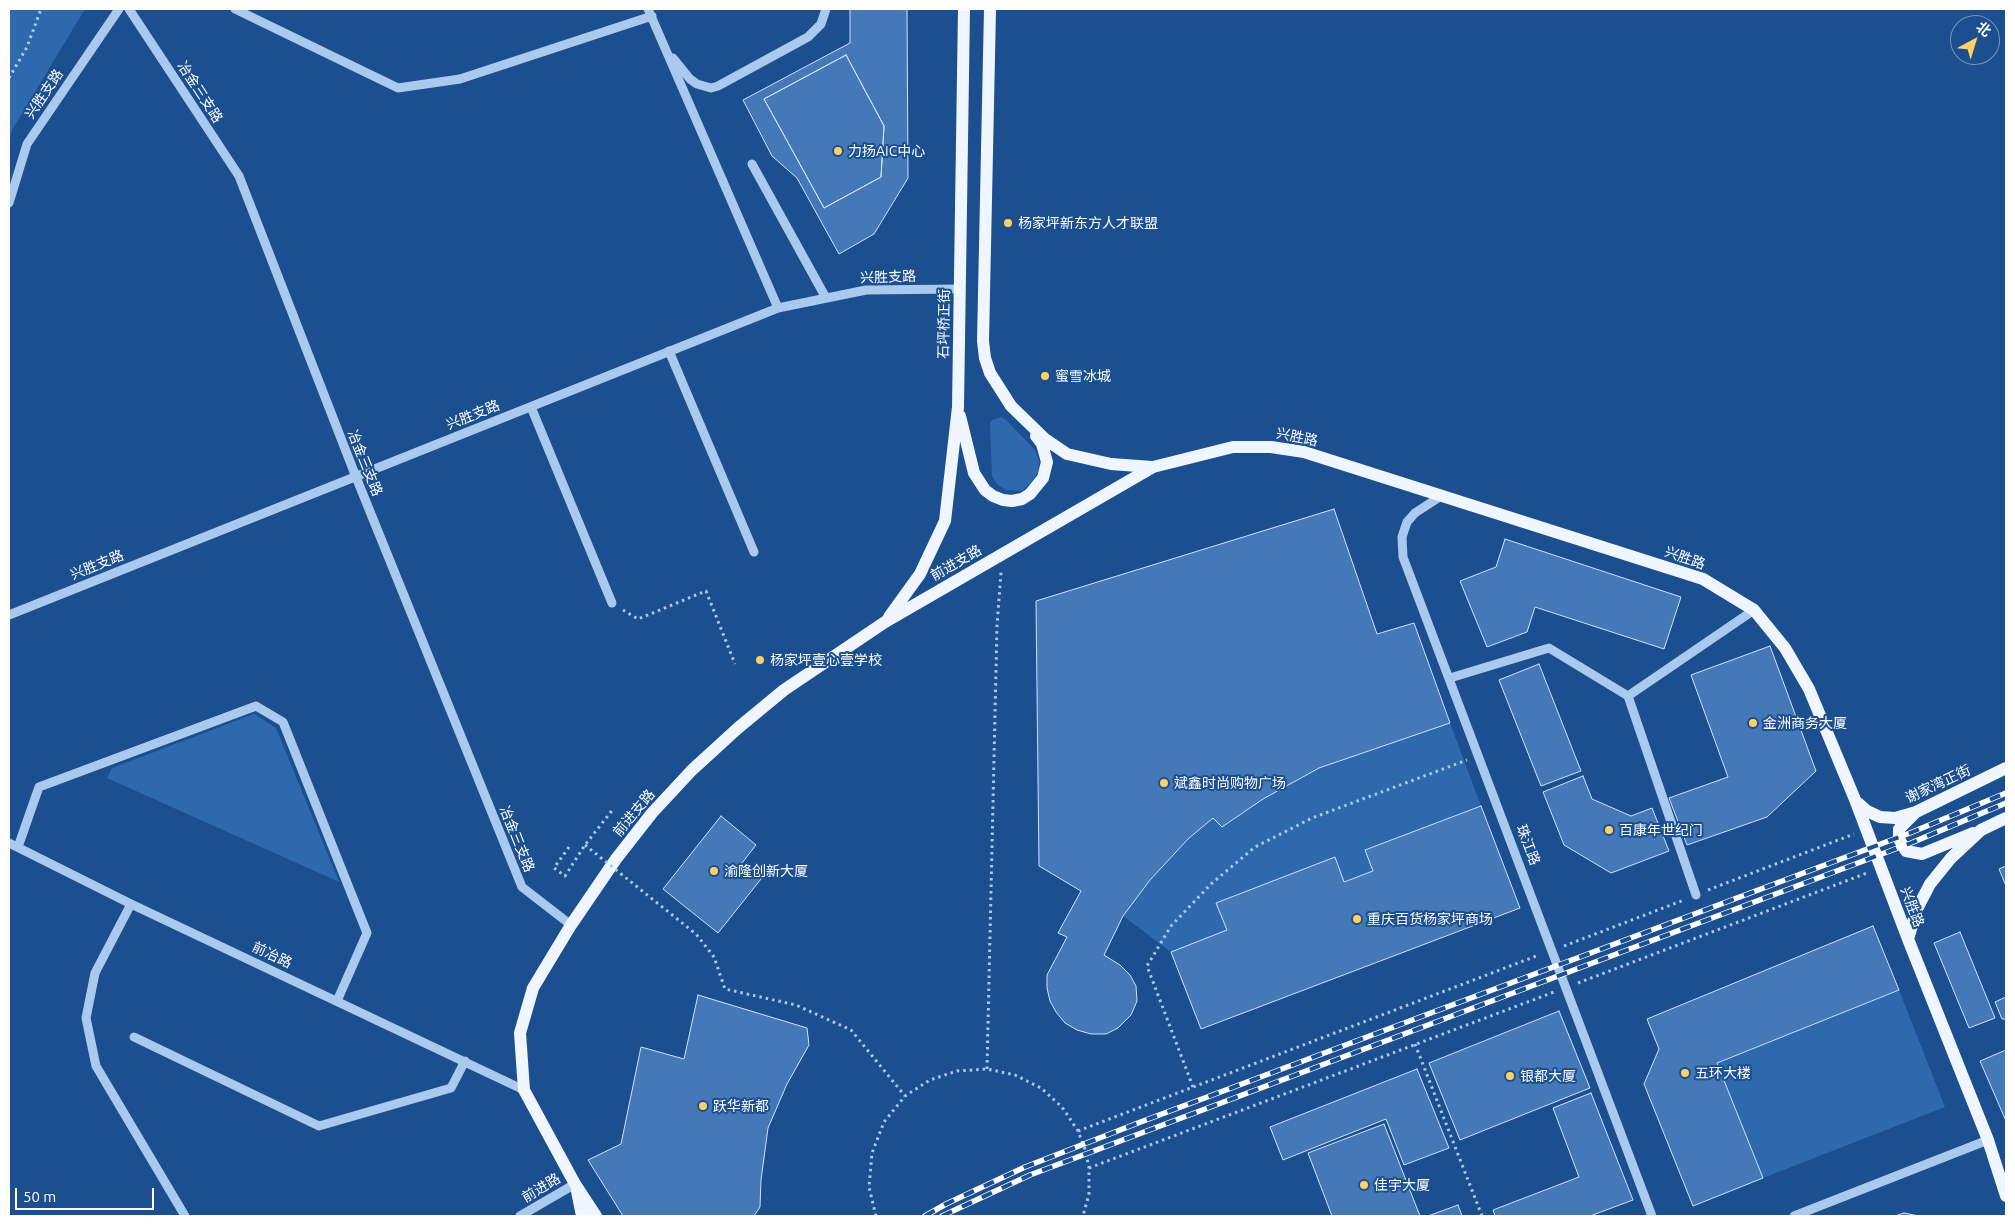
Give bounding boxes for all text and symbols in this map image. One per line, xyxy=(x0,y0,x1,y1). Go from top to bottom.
north arrow xyxy=(1950,15,2000,65)
text: 北 xyxy=(1973,18,1994,40)
street label: 冶金三支路 xyxy=(174,58,226,126)
street label: 兴胜支路 xyxy=(21,66,67,122)
place label: 力扬AIC中心 xyxy=(848,143,925,159)
marker: 力扬AIC中心 xyxy=(832,145,844,157)
place label: 杨家坪新东方人才联盟 xyxy=(1018,215,1158,231)
marker: 杨家坪新东方人才联盟 xyxy=(1002,217,1014,229)
street label: 兴胜支路 xyxy=(860,268,916,286)
street label: 石坪桥正街 xyxy=(935,289,953,359)
place label: 蜜雪冰城 xyxy=(1055,368,1111,384)
marker: 蜜雪冰城 xyxy=(1039,370,1051,382)
street label: 兴胜支路 xyxy=(444,397,502,433)
street label: 兴胜路 xyxy=(1275,425,1319,449)
street label: 冶金三支路 xyxy=(344,427,386,499)
street label: 前进支路 xyxy=(928,542,984,584)
street label: 兴胜路 xyxy=(1662,543,1708,573)
street label: 兴胜支路 xyxy=(68,547,126,583)
place label: 杨家坪壹心壹学校 xyxy=(770,652,882,668)
marker: 杨家坪壹心壹学校 xyxy=(754,654,766,666)
place label: 金洲商务大厦 xyxy=(1763,715,1847,731)
marker: 金洲商务大厦 xyxy=(1747,717,1759,729)
street label: 谢家湾正街 xyxy=(1903,762,1973,806)
place label: 斌鑫时尚购物广场 xyxy=(1174,775,1286,791)
marker: 斌鑫时尚购物广场 xyxy=(1158,777,1170,789)
street label: 前进支路 xyxy=(610,786,658,840)
street label: 冶金三支路 xyxy=(496,803,538,875)
street label: 珠江路 xyxy=(1513,822,1543,868)
place label: 百康年世纪门 xyxy=(1619,822,1703,838)
marker: 百康年世纪门 xyxy=(1603,824,1615,836)
place label: 渝隆创新大厦 xyxy=(724,863,808,879)
marker: 渝隆创新大厦 xyxy=(708,865,720,877)
street label: 兴胜路 xyxy=(1897,884,1927,930)
place label: 重庆百货杨家坪商场 xyxy=(1367,911,1493,927)
marker: 重庆百货杨家坪商场 xyxy=(1351,913,1363,925)
street label: 前冶路 xyxy=(249,939,295,971)
place label: 五环大楼 xyxy=(1695,1065,1751,1081)
marker: 五环大楼 xyxy=(1679,1067,1691,1079)
place label: 银都大厦 xyxy=(1520,1068,1576,1084)
marker: 银都大厦 xyxy=(1504,1070,1516,1082)
place label: 跃华新都 xyxy=(713,1098,769,1114)
marker: 跃华新都 xyxy=(697,1100,709,1112)
street label: 前进路 xyxy=(519,1170,563,1206)
place label: 佳宇大厦 xyxy=(1374,1177,1430,1193)
scale bar xyxy=(18,1178,156,1210)
marker: 佳宇大厦 xyxy=(1358,1179,1370,1191)
text: 50 m xyxy=(23,1188,56,1205)

